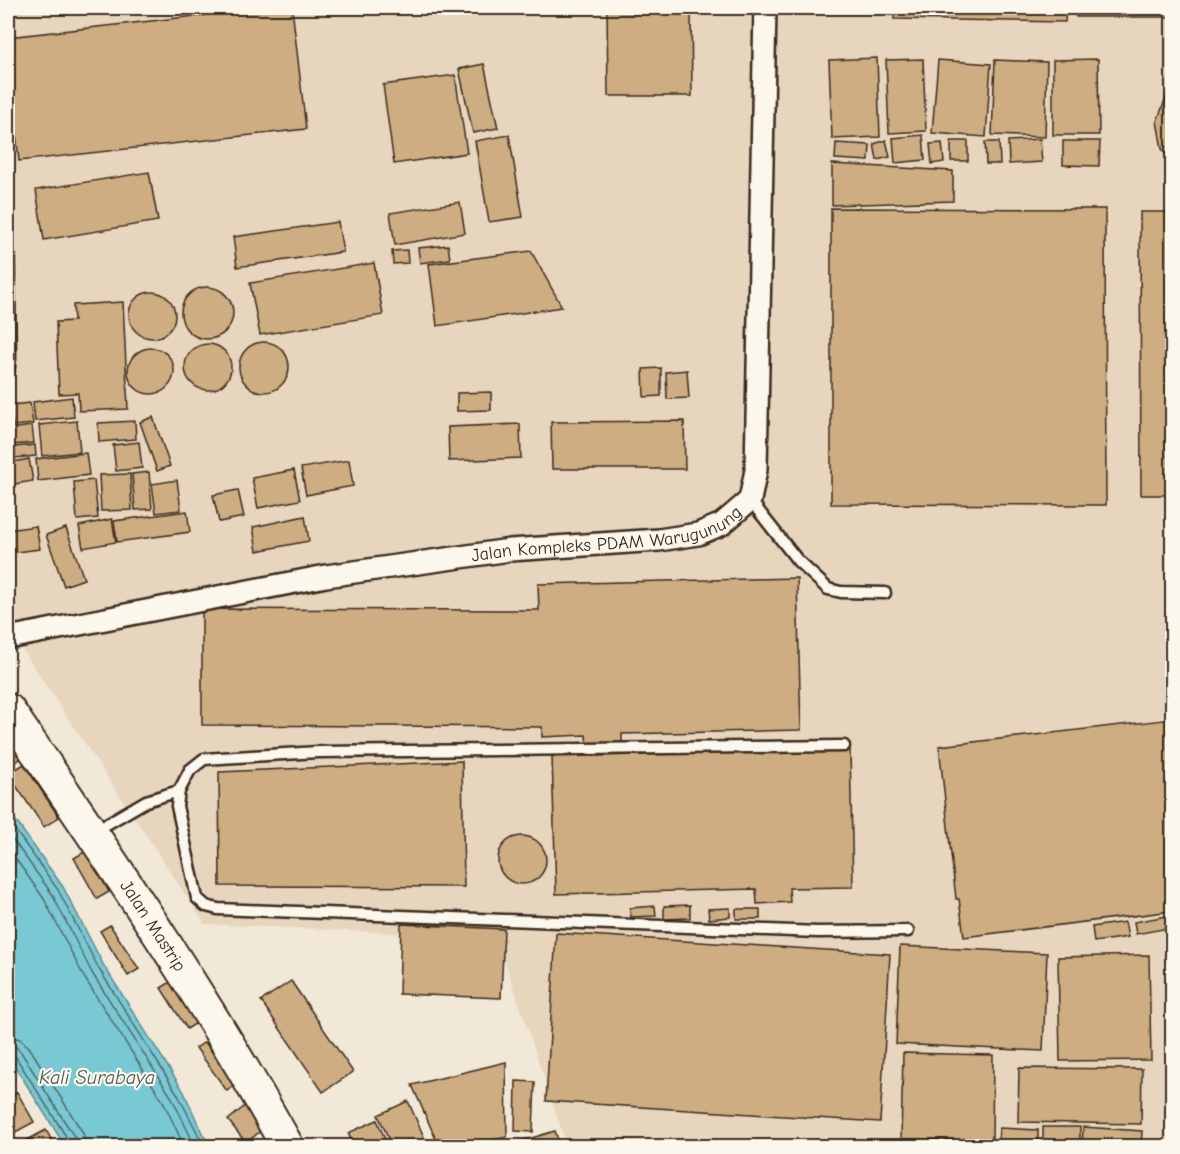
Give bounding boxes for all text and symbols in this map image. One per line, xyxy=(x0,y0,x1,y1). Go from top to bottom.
street label: Jalan Kompleks PDAM Warugunung xyxy=(470,502,746,566)
street label: Jalan Mastrip xyxy=(115,876,190,975)
water label: Kali Surabaya xyxy=(39,1066,155,1089)

